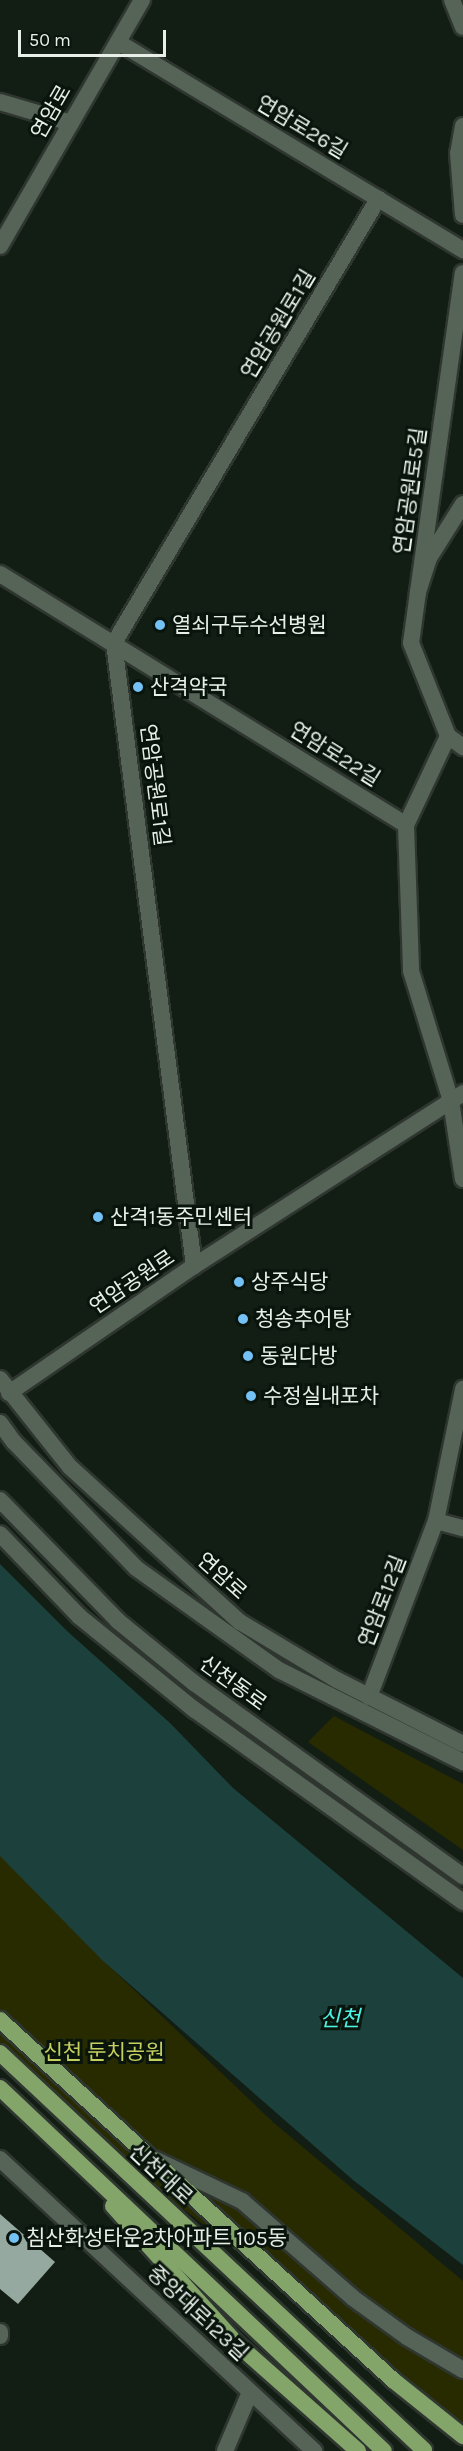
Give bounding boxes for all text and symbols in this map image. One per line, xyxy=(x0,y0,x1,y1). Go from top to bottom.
scale bar xyxy=(21,18,170,56)
text: 50 m xyxy=(29,29,71,51)
street label: 연암로 xyxy=(26,81,76,143)
street label: 연암로26길 xyxy=(252,90,352,164)
street label: 연암공원로1길 xyxy=(236,265,320,383)
street label: 연암공원로5길 xyxy=(389,426,431,556)
place label: 열쇠구두수선병원 xyxy=(172,612,327,638)
marker: 열쇠구두수선병원 xyxy=(153,618,167,632)
place label: 산격약국 xyxy=(150,674,227,700)
marker: 산격약국 xyxy=(131,680,145,694)
street label: 연암로22길 xyxy=(285,716,385,792)
street label: 연암공원로1길 xyxy=(135,722,175,848)
place label: 산격1동주민센터 xyxy=(110,1204,252,1230)
marker: 산격1동주민센터 xyxy=(91,1210,105,1224)
street label: 연암공원로 xyxy=(85,1245,179,1319)
place label: 상주식당 xyxy=(251,1269,328,1295)
marker: 상주식당 xyxy=(232,1275,246,1289)
place label: 청송추어탕 xyxy=(255,1306,352,1332)
marker: 청송추어탕 xyxy=(236,1312,250,1326)
place label: 동원다방 xyxy=(260,1343,337,1369)
marker: 동원다방 xyxy=(241,1349,255,1363)
place label: 수정실내포차 xyxy=(263,1383,379,1409)
marker: 수정실내포차 xyxy=(244,1389,258,1403)
street label: 연암로 xyxy=(192,1547,252,1605)
street label: 연암로12길 xyxy=(353,1551,411,1651)
street label: 신천동로 xyxy=(194,1650,272,1716)
water label: 신천 xyxy=(320,2007,360,2033)
park label: 신천 둔치공원 xyxy=(44,2039,164,2065)
street label: 신천대로 xyxy=(124,2138,198,2210)
place label: 침산화성타운2차아파트 105동 xyxy=(26,2225,287,2251)
marker: 침산화성타운2차아파트 105동 xyxy=(7,2231,21,2245)
street label: 중앙대로123길 xyxy=(143,2260,253,2366)

